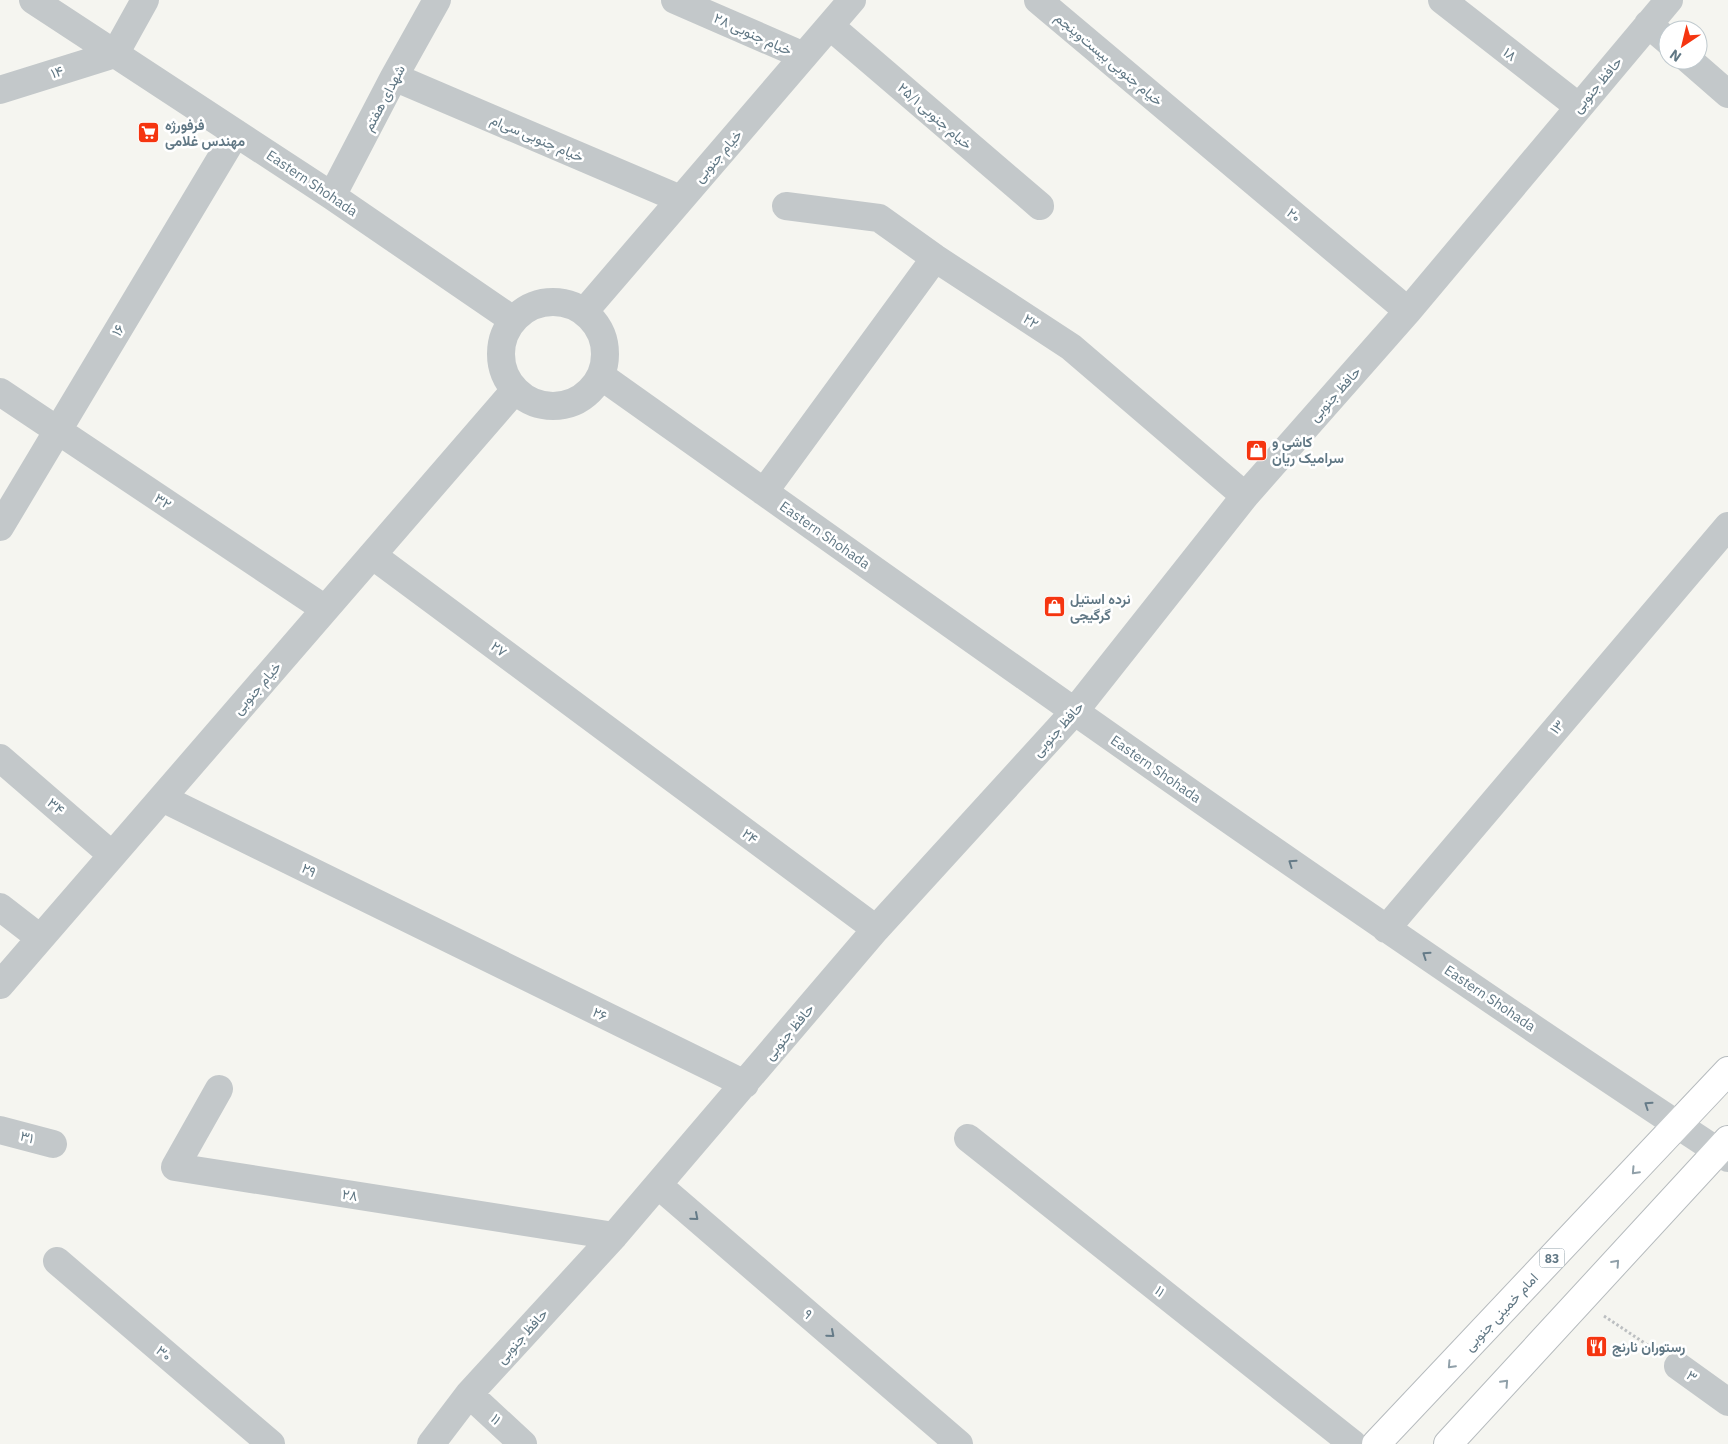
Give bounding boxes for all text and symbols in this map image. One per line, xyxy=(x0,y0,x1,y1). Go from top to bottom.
street label: خیام جنوبی ۲۸ xyxy=(711,9,795,59)
street label: خیام جنوبی بیست‌وپنجم xyxy=(1051,9,1167,110)
north arrow xyxy=(1658,20,1708,70)
street label: ۱۸ xyxy=(1500,43,1520,65)
text: N xyxy=(1666,45,1685,66)
street label: حافظ جنوبی xyxy=(1568,53,1626,117)
street label: ۱۴ xyxy=(48,62,66,82)
street label: شهدای هفتم xyxy=(359,62,409,134)
street label: خیام جنوبی ۲۵/۱ xyxy=(894,79,976,153)
street label: خیام جنوبی سی‌ام xyxy=(488,110,586,166)
place label: فرفورژه مهندس غلامی xyxy=(165,116,246,150)
supermarket icon: فرفورژه مهندس غلامی xyxy=(137,121,161,145)
street label: خیام جنوبی xyxy=(690,126,746,186)
street label: Eastern Shohada xyxy=(263,146,362,220)
street label: ۲۰ xyxy=(1283,204,1305,226)
street label: ۲۲ xyxy=(1020,309,1042,333)
street label: ۱۶ xyxy=(107,321,129,339)
street label: حافظ جنوبی xyxy=(1305,363,1365,425)
place label: کاشی و سرامیک ریان xyxy=(1272,433,1344,467)
shop icon: کاشی و سرامیک ریان xyxy=(1244,438,1268,462)
street label: ۳۲ xyxy=(151,489,175,513)
street label: Eastern Shohada xyxy=(776,497,874,573)
place label: نرده استیل گرگیجی xyxy=(1070,590,1131,624)
shop icon: نرده استیل گرگیجی xyxy=(1042,595,1066,619)
street label: ۲۷ xyxy=(487,637,511,661)
street label: خیام جنوبی xyxy=(229,658,285,718)
street label: حافظ جنوبی xyxy=(1028,698,1088,760)
street label: ۱۳ xyxy=(1546,716,1568,738)
street label: Eastern Shohada xyxy=(1107,731,1205,807)
street label: ۳۴ xyxy=(44,794,68,818)
street label: ۲۴ xyxy=(738,824,762,848)
street label: ۲۹ xyxy=(299,859,319,881)
one-way arrow xyxy=(1288,860,1298,869)
one-way arrow xyxy=(1422,952,1431,962)
street label: Eastern Shohada xyxy=(1441,961,1540,1035)
street label: حافظ جنوبی xyxy=(760,1000,818,1064)
street label: ۲۶ xyxy=(590,1003,610,1025)
one-way arrow xyxy=(1644,1101,1653,1111)
street label: ۳۱ xyxy=(18,1127,36,1147)
one-way arrow xyxy=(1632,1165,1641,1174)
street label: ۲۸ xyxy=(341,1185,359,1205)
one-way arrow xyxy=(689,1211,698,1220)
road number: 83 xyxy=(1540,1248,1564,1268)
one-way arrow xyxy=(1610,1260,1619,1269)
street label: امام خمینی جنوبی xyxy=(1460,1269,1542,1355)
street label: ۱۱ xyxy=(1151,1281,1169,1301)
street label: حافظ جنوبی xyxy=(492,1305,552,1367)
street label: ۹ xyxy=(800,1305,816,1323)
one-way arrow xyxy=(826,1328,835,1337)
restaurant icon: رستوران نارنج xyxy=(1584,1335,1608,1359)
place label: رستوران نارنج xyxy=(1612,1338,1685,1357)
street label: ۳۰ xyxy=(152,1341,176,1365)
one-way arrow xyxy=(1448,1359,1457,1368)
street label: ۳ xyxy=(1683,1366,1701,1386)
one-way arrow xyxy=(1499,1379,1508,1388)
street label: ۱۱ xyxy=(487,1410,505,1428)

